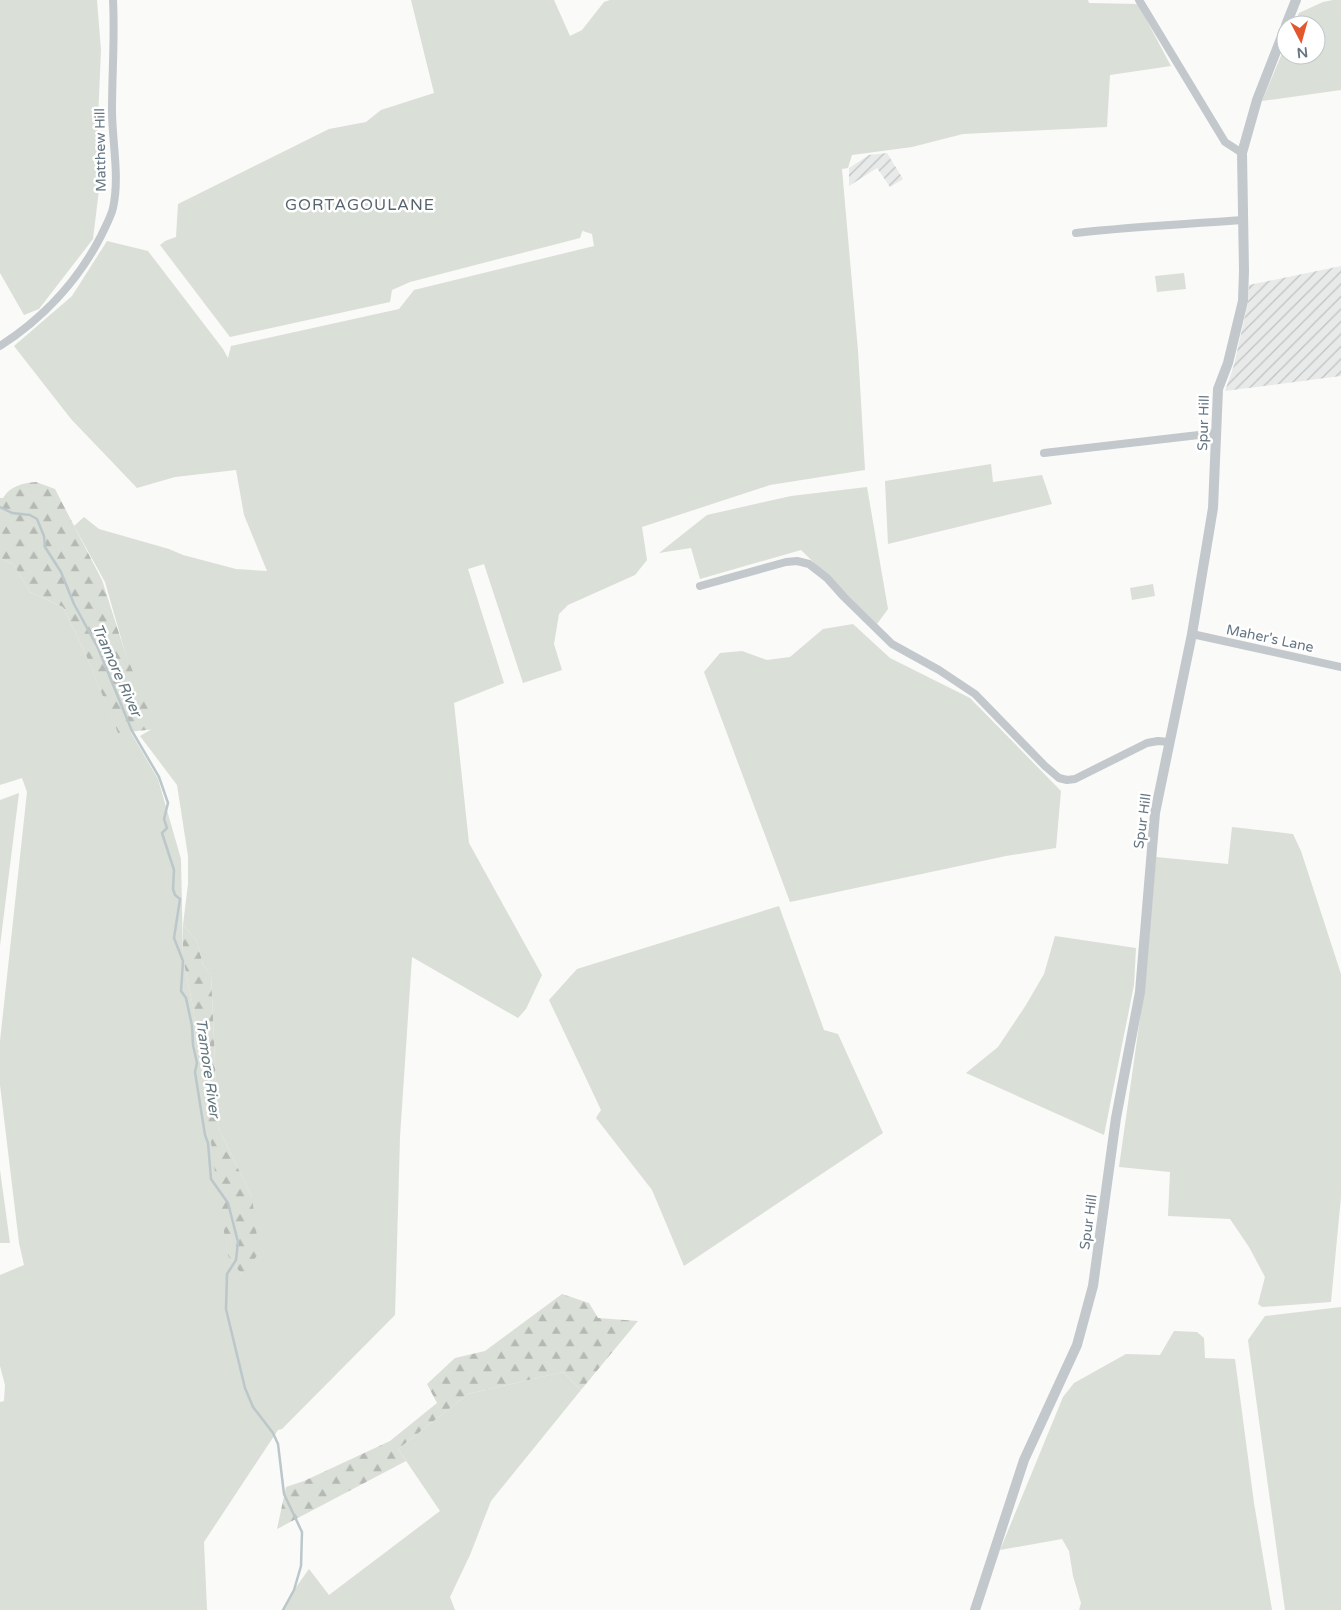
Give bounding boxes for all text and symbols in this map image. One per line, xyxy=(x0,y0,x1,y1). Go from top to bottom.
north arrow xyxy=(1276,15,1326,65)
text: N xyxy=(1296,43,1309,61)
street label: Matthew Hill xyxy=(91,108,110,192)
district label: GORTAGOULANE xyxy=(285,195,435,215)
street label: Spur Hill xyxy=(1194,395,1213,451)
water label: Tramore River xyxy=(88,621,146,721)
street label: Maher's Lane xyxy=(1225,621,1315,656)
street label: Spur Hill xyxy=(1130,792,1155,850)
water label: Tramore River xyxy=(192,1017,224,1121)
street label: Spur Hill xyxy=(1076,1193,1101,1251)

